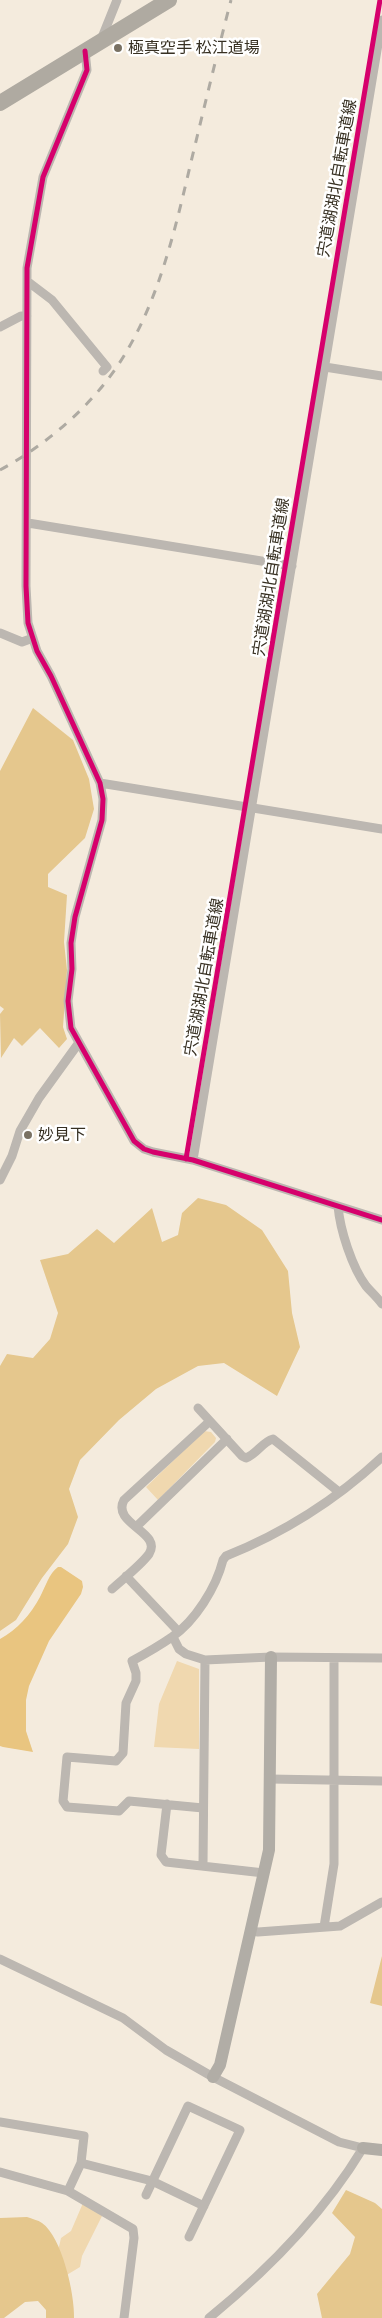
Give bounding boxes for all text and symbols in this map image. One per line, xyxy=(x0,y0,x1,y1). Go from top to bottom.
place label: 極真空手 松江道場 xyxy=(128,38,260,58)
marker: 極真空手 松江道場 xyxy=(112,42,124,54)
street label: 宍道湖湖北自転車道線 xyxy=(314,98,360,258)
street label: 宍道湖湖北自転車道線 xyxy=(249,496,293,658)
street label: 宍道湖湖北自転車道線 xyxy=(181,897,227,1057)
place label: 妙見下 xyxy=(38,1125,86,1145)
marker: 妙見下 xyxy=(22,1129,34,1141)

